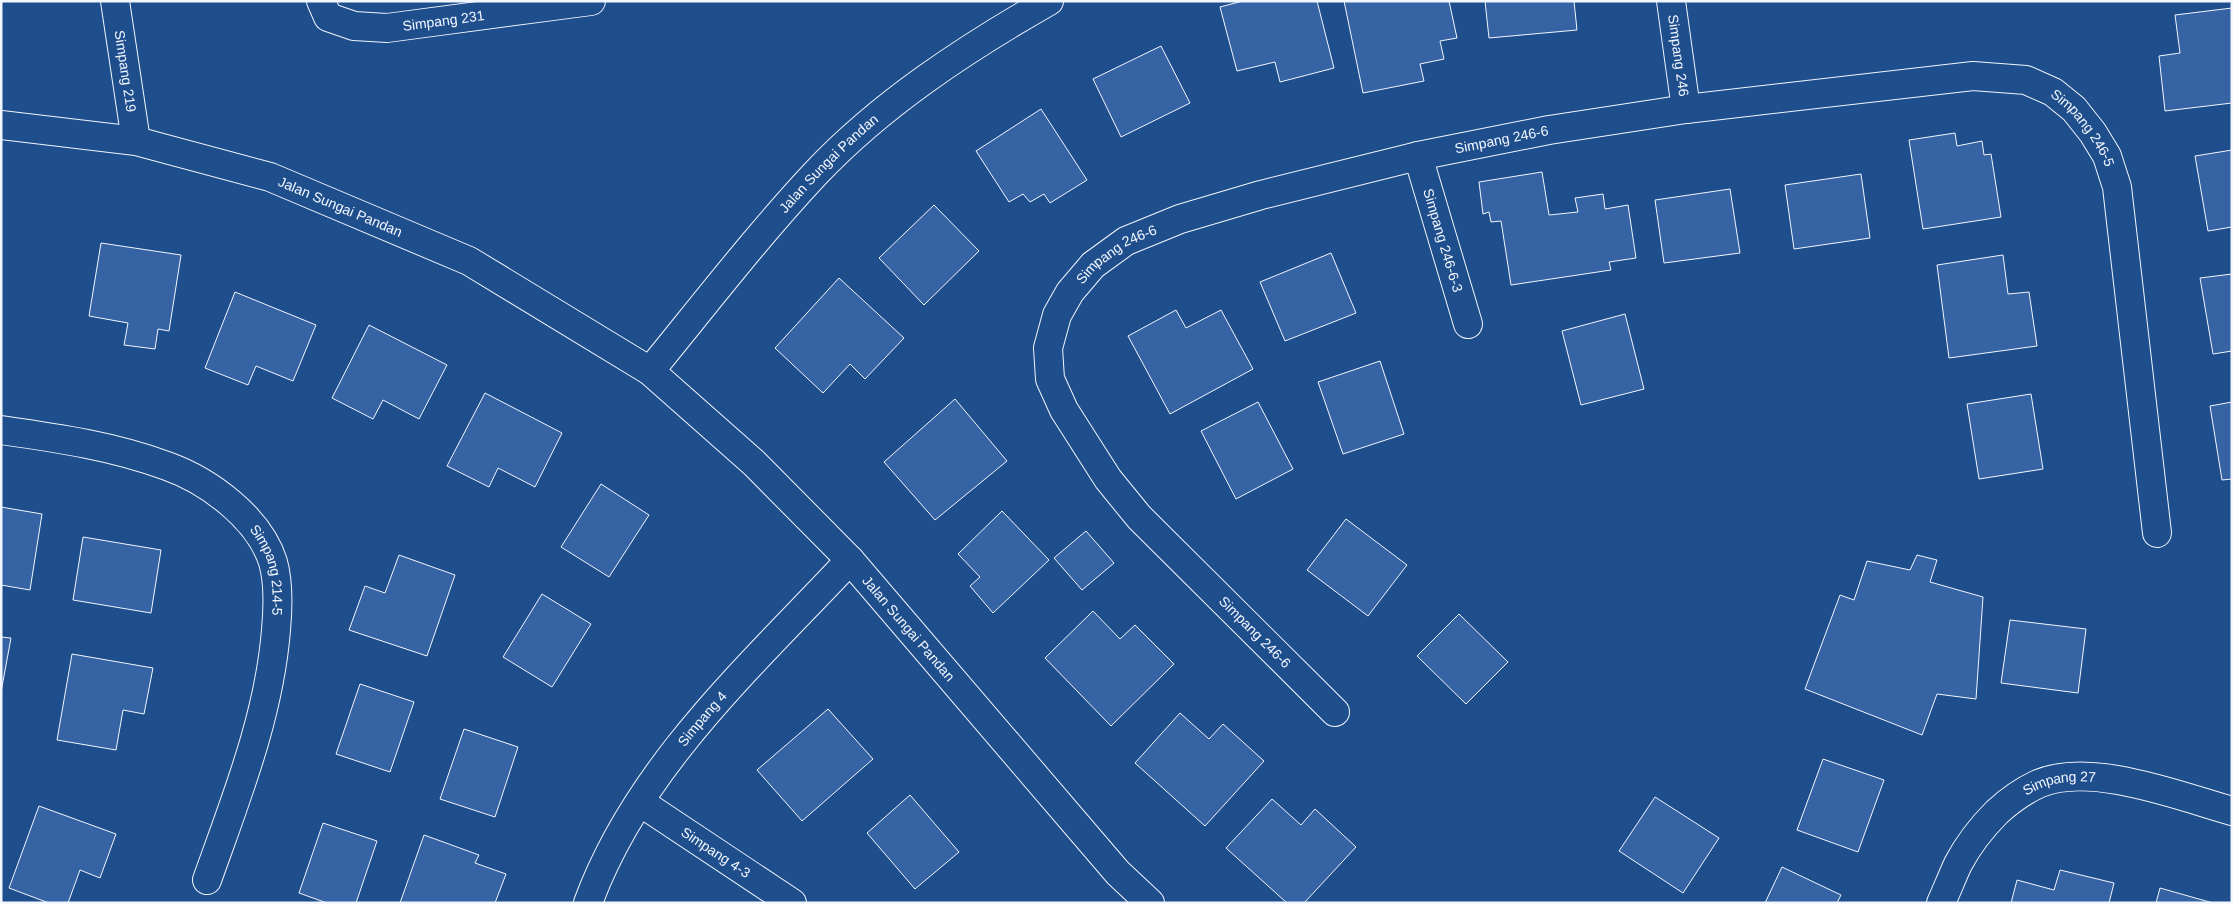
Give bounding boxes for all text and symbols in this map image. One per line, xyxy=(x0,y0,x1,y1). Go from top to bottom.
street label: Simpang 231 xyxy=(401,7,486,34)
street label: Simpang 246 xyxy=(1665,13,1692,98)
street label: Simpang 219 xyxy=(111,29,140,113)
street label: Simpang 246-5 xyxy=(2048,86,2118,168)
street label: Jalan Sungai Pandan xyxy=(776,111,881,216)
street label: Simpang 246-6 xyxy=(1453,122,1550,157)
street label: Jalan Sungai Pandan xyxy=(276,173,405,240)
street label: Simpang 246-6-3 xyxy=(1420,187,1466,294)
street label: Simpang 246-6 xyxy=(1073,221,1159,287)
street label: Simpang 214-5 xyxy=(247,521,286,616)
street label: Jalan Sungai Pandan xyxy=(859,573,958,684)
street label: Simpang 246-6 xyxy=(1216,593,1294,671)
street label: Simpang 4 xyxy=(674,688,730,749)
street label: Simpang 27 xyxy=(2020,768,2097,798)
street label: Simpang 4-3 xyxy=(678,824,753,881)

